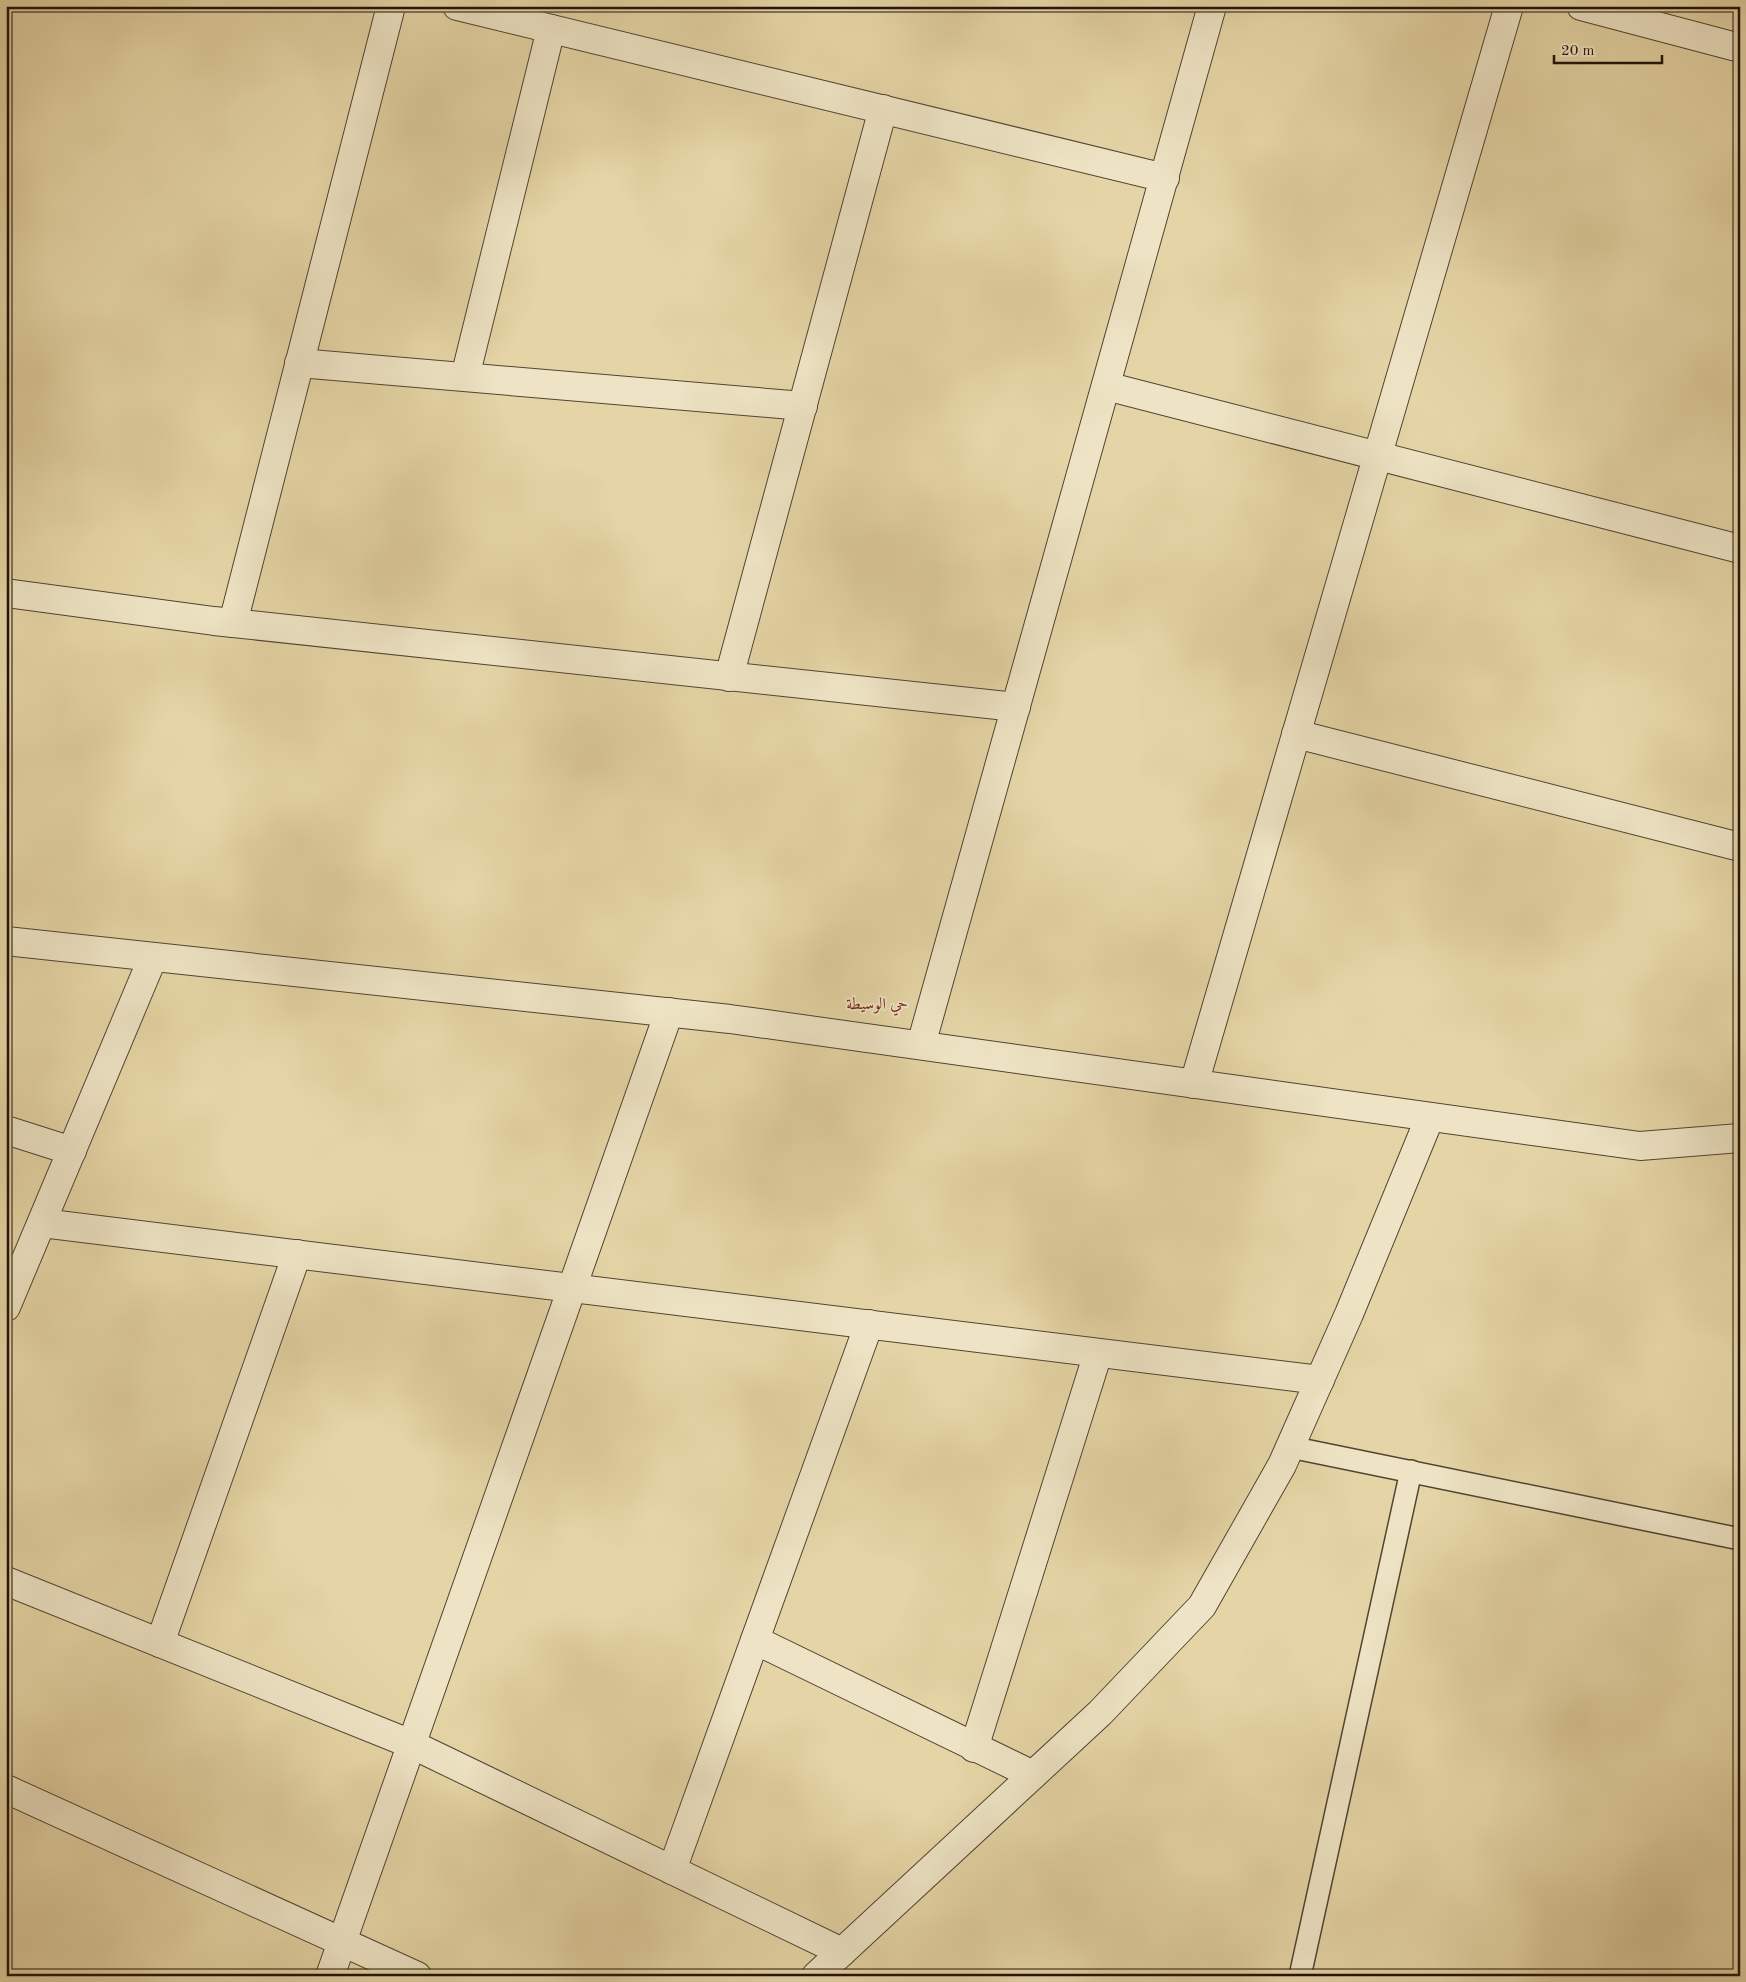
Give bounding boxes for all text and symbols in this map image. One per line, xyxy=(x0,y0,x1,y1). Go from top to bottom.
scale bar xyxy=(1554,32,1661,64)
text: 20 m xyxy=(1561,44,1595,59)
district label: حي الوسيطة xyxy=(846,997,908,1016)

